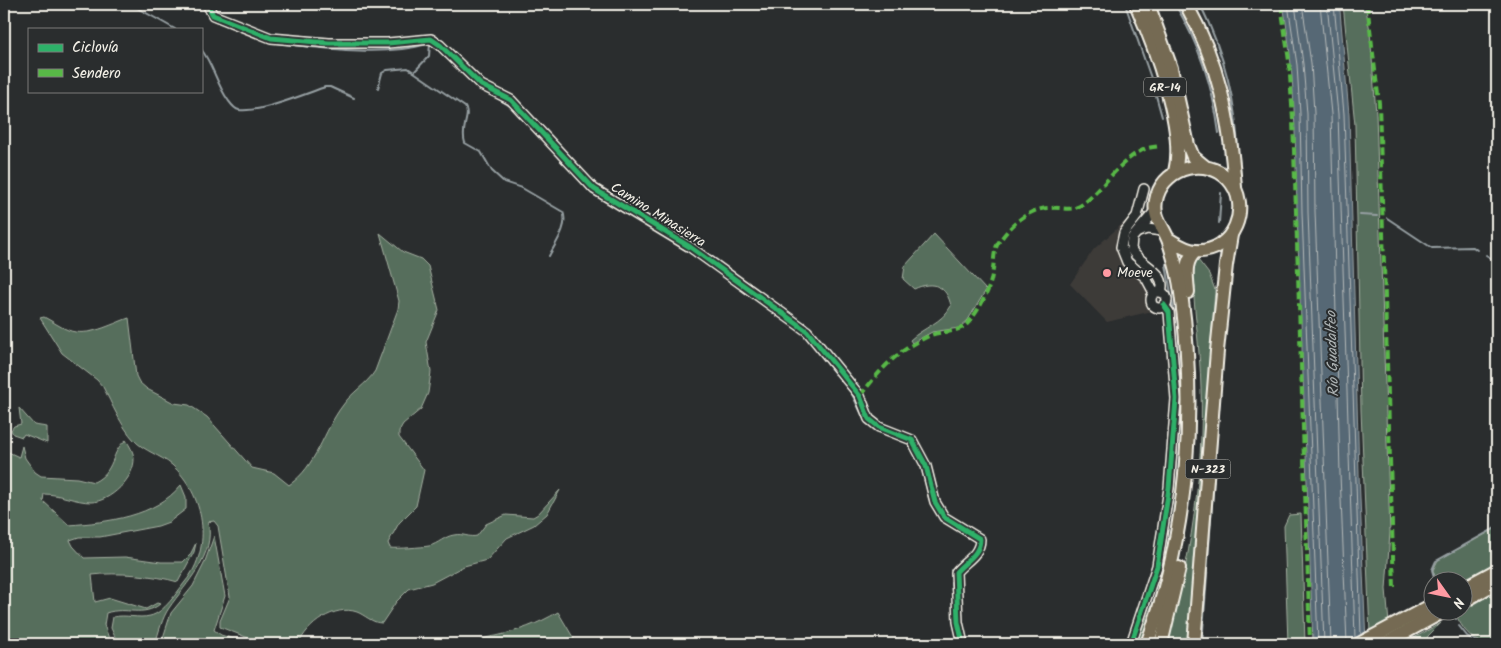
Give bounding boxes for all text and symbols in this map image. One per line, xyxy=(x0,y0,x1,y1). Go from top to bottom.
legend xyxy=(28,28,202,92)
text: Ciclovía xyxy=(72,36,119,60)
text: Sendero xyxy=(72,62,121,86)
road number: GR-14 xyxy=(1144,77,1186,96)
street label: Camino Minasierra xyxy=(606,177,710,253)
place label: Moeve xyxy=(1117,262,1154,284)
marker: Moeve xyxy=(1101,267,1113,279)
water label: Río Guadalfeo xyxy=(1319,309,1346,397)
road number: N-323 xyxy=(1186,459,1230,478)
north arrow xyxy=(1424,570,1474,620)
text: N xyxy=(1446,593,1470,612)

